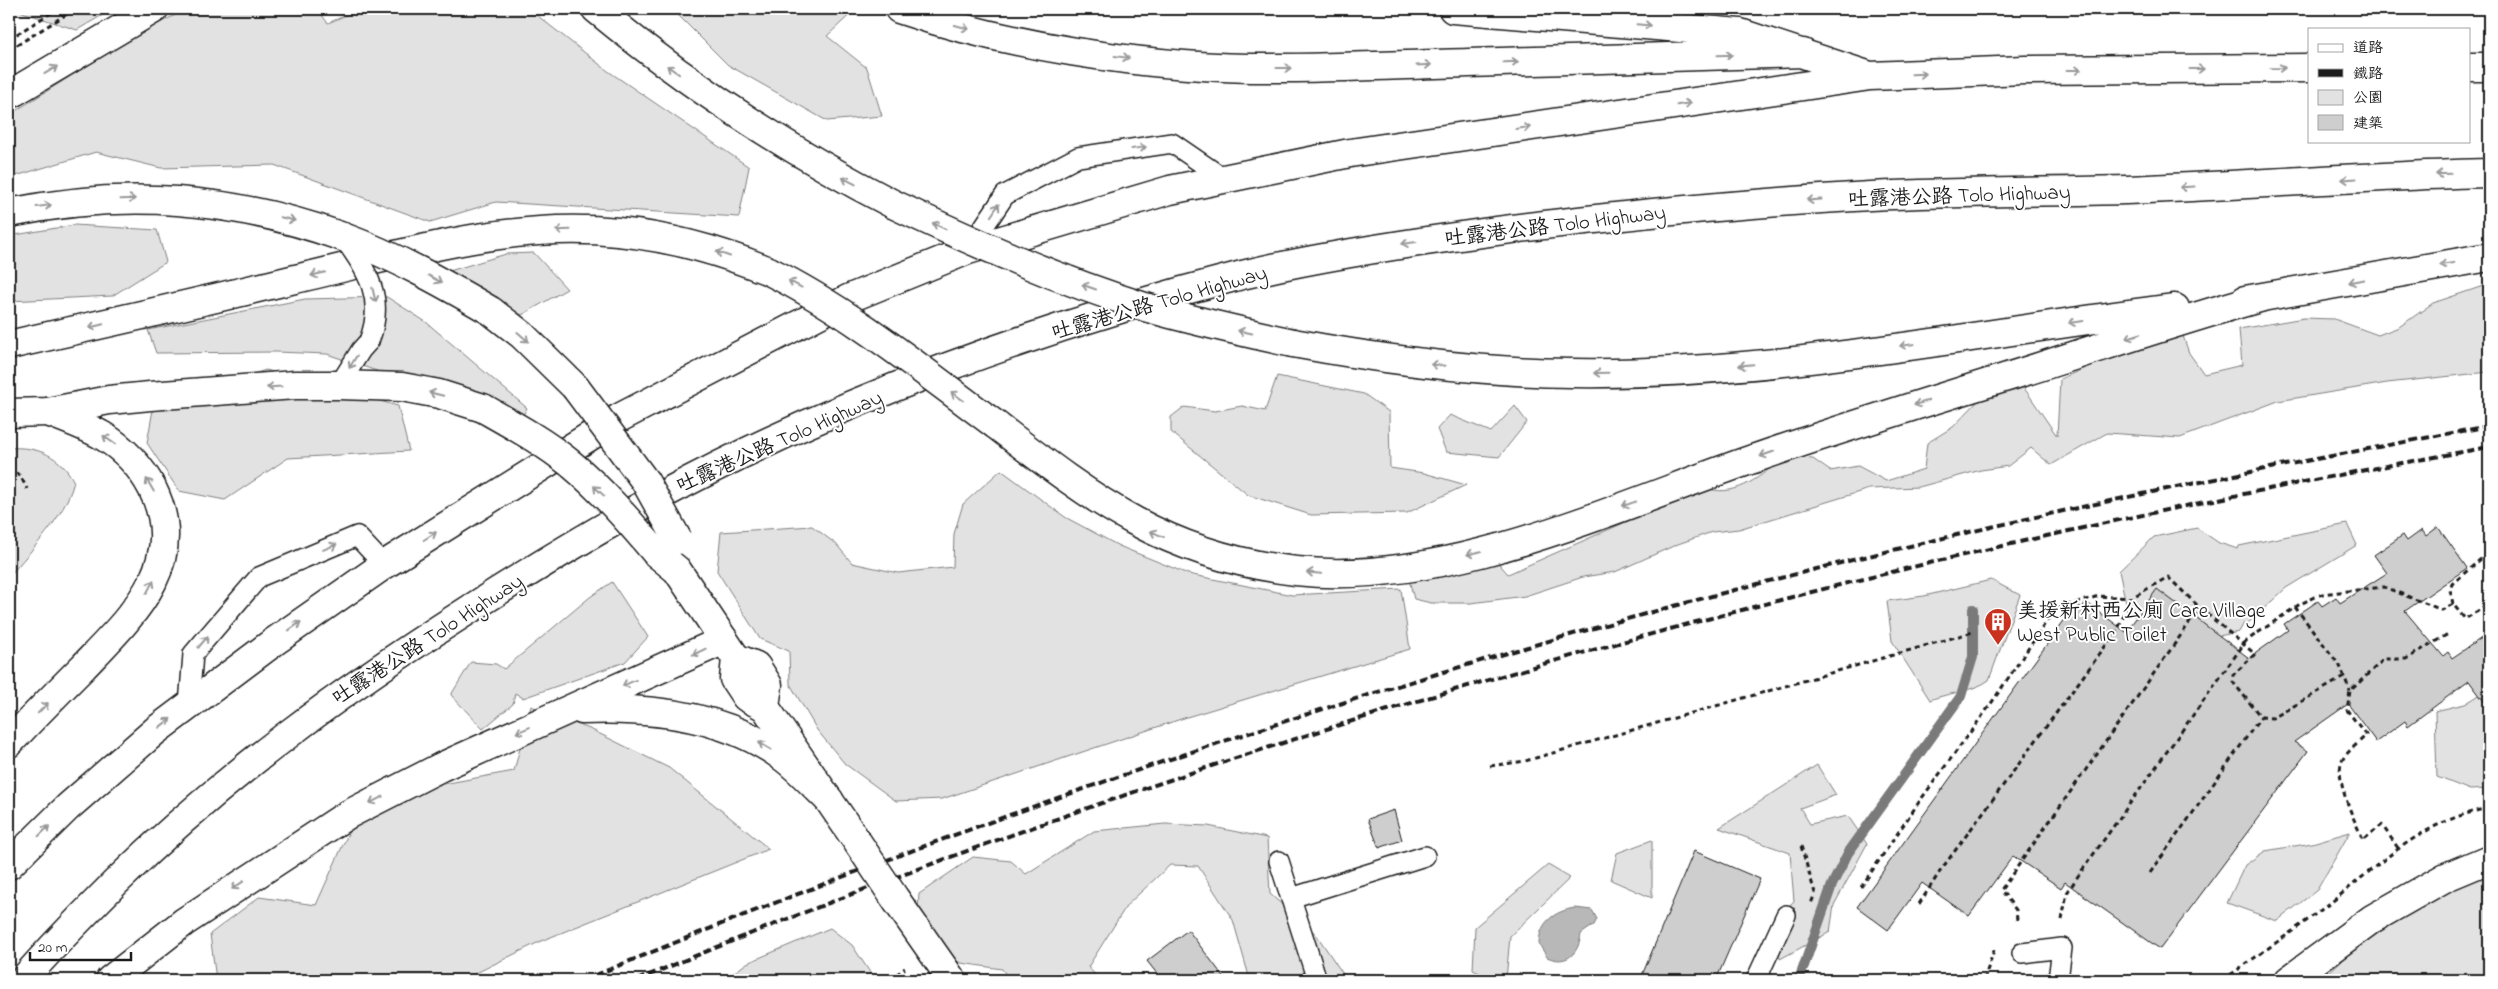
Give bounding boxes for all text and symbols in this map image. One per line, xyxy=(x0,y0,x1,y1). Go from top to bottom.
one-way arrow xyxy=(1636,20,1652,30)
one-way arrow xyxy=(954,23,970,33)
legend xyxy=(2308,28,2470,142)
text: 道路 xyxy=(2353,37,2383,59)
one-way arrow xyxy=(1717,50,1733,60)
one-way arrow xyxy=(1114,52,1130,62)
one-way arrow xyxy=(1502,57,1518,66)
one-way arrow xyxy=(1416,60,1432,69)
one-way arrow xyxy=(1276,63,1292,73)
text: 鐵路 xyxy=(2353,63,2383,85)
one-way arrow xyxy=(2188,64,2205,74)
one-way arrow xyxy=(2269,64,2285,73)
one-way arrow xyxy=(43,65,57,75)
one-way arrow xyxy=(666,65,680,75)
one-way arrow xyxy=(2066,65,2082,75)
one-way arrow xyxy=(1910,69,1927,79)
text: 公園 xyxy=(2353,87,2383,109)
one-way arrow xyxy=(1676,98,1692,108)
text: 建築 xyxy=(2353,113,2383,135)
one-way arrow xyxy=(1515,123,1531,133)
one-way arrow xyxy=(1131,143,1147,153)
one-way arrow xyxy=(2436,169,2452,179)
one-way arrow xyxy=(2341,174,2357,183)
one-way arrow xyxy=(842,176,857,186)
street label: 吐露港公路 Tolo Highway xyxy=(1847,178,2071,218)
one-way arrow xyxy=(2179,182,2195,191)
one-way arrow xyxy=(120,194,136,204)
one-way arrow xyxy=(1807,196,1823,205)
street label: 吐露港公路 Tolo Highway xyxy=(1443,199,1668,257)
one-way arrow xyxy=(35,201,51,211)
one-way arrow xyxy=(990,203,1000,217)
one-way arrow xyxy=(280,215,296,224)
one-way arrow xyxy=(932,221,947,230)
one-way arrow xyxy=(556,226,572,235)
one-way arrow xyxy=(1402,239,1418,249)
one-way arrow xyxy=(716,249,732,258)
street label: 吐露港公路 Tolo Highway xyxy=(1048,259,1271,351)
one-way arrow xyxy=(2439,260,2455,270)
one-way arrow xyxy=(310,270,326,279)
one-way arrow xyxy=(427,274,442,284)
one-way arrow xyxy=(2349,277,2365,286)
one-way arrow xyxy=(788,279,802,289)
one-way arrow xyxy=(1082,282,1098,292)
one-way arrow xyxy=(370,286,379,302)
one-way arrow xyxy=(2068,317,2084,327)
one-way arrow xyxy=(88,322,104,331)
one-way arrow xyxy=(1238,327,1254,337)
one-way arrow xyxy=(517,331,530,343)
one-way arrow xyxy=(2125,331,2141,341)
one-way arrow xyxy=(1899,341,1915,351)
one-way arrow xyxy=(348,355,359,369)
one-way arrow xyxy=(1431,360,1447,369)
one-way arrow xyxy=(1738,361,1754,370)
one-way arrow xyxy=(1593,368,1609,377)
one-way arrow xyxy=(267,382,283,392)
street label: 吐露港公路 Tolo Highway xyxy=(672,384,888,504)
one-way arrow xyxy=(429,389,445,398)
one-way arrow xyxy=(951,391,964,402)
one-way arrow xyxy=(1914,398,1930,408)
one-way arrow xyxy=(102,435,116,445)
one-way arrow xyxy=(1760,450,1775,459)
one-way arrow xyxy=(144,478,154,492)
one-way arrow xyxy=(593,485,606,497)
one-way arrow xyxy=(1622,500,1637,509)
one-way arrow xyxy=(1150,528,1165,538)
one-way arrow xyxy=(423,531,437,541)
one-way arrow xyxy=(322,542,337,551)
one-way arrow xyxy=(1467,549,1483,558)
street label: 吐露港公路 Tolo Highway xyxy=(326,567,531,716)
one-way arrow xyxy=(1306,568,1322,577)
one-way arrow xyxy=(145,579,155,594)
place label: 美援新村西公廁 Care Village West Public Toilet xyxy=(2017,597,2266,651)
building icon: 美援新村西公廁 Care Village West Public Toilet xyxy=(1983,607,2013,646)
one-way arrow xyxy=(288,621,302,631)
one-way arrow xyxy=(197,636,208,649)
one-way arrow xyxy=(692,647,707,657)
one-way arrow xyxy=(622,679,637,689)
one-way arrow xyxy=(36,702,48,714)
one-way arrow xyxy=(158,718,171,729)
one-way arrow xyxy=(516,725,531,735)
one-way arrow xyxy=(759,741,773,751)
one-way arrow xyxy=(369,795,384,805)
one-way arrow xyxy=(37,825,50,837)
one-way arrow xyxy=(232,881,246,891)
scale bar xyxy=(30,929,131,961)
text: 20 m xyxy=(38,937,68,959)

